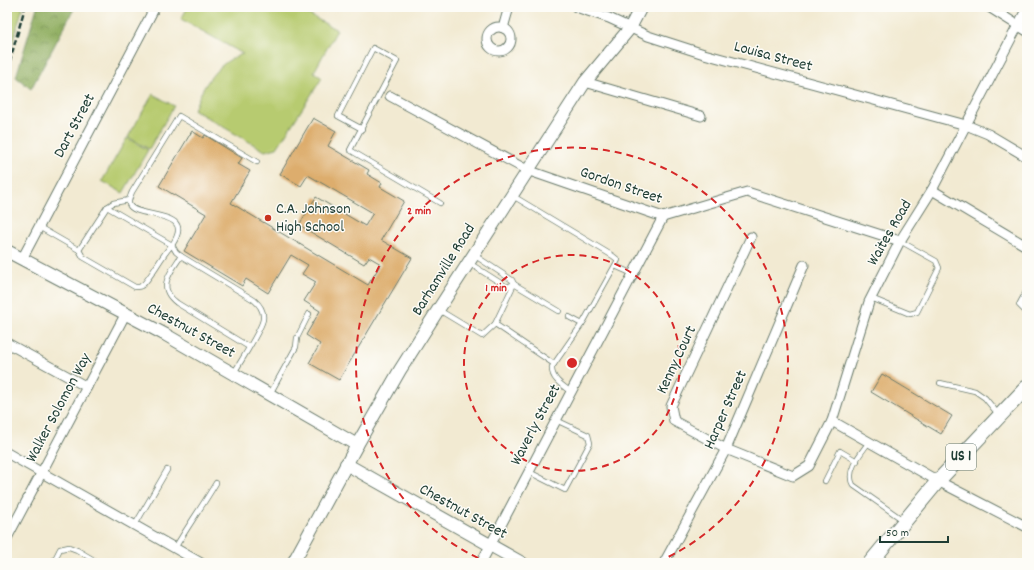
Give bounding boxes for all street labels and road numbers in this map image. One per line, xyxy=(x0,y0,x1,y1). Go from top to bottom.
street label: Louisa Street xyxy=(731,36,815,79)
street label: Dart Street xyxy=(48,90,102,162)
street label: Gordon Street xyxy=(577,161,665,211)
street label: Waites Road xyxy=(862,196,918,270)
street label: Barhamville Road xyxy=(407,220,481,320)
street label: Chestnut Street xyxy=(143,297,239,365)
street label: Kenny Court xyxy=(651,322,703,398)
street label: Walker Solomon Way xyxy=(20,349,98,467)
street label: Harper Street xyxy=(698,367,754,453)
street label: Waverly Street xyxy=(505,380,567,470)
road number: US 1 xyxy=(946,444,976,470)
street label: Chestnut Street xyxy=(415,478,511,546)

